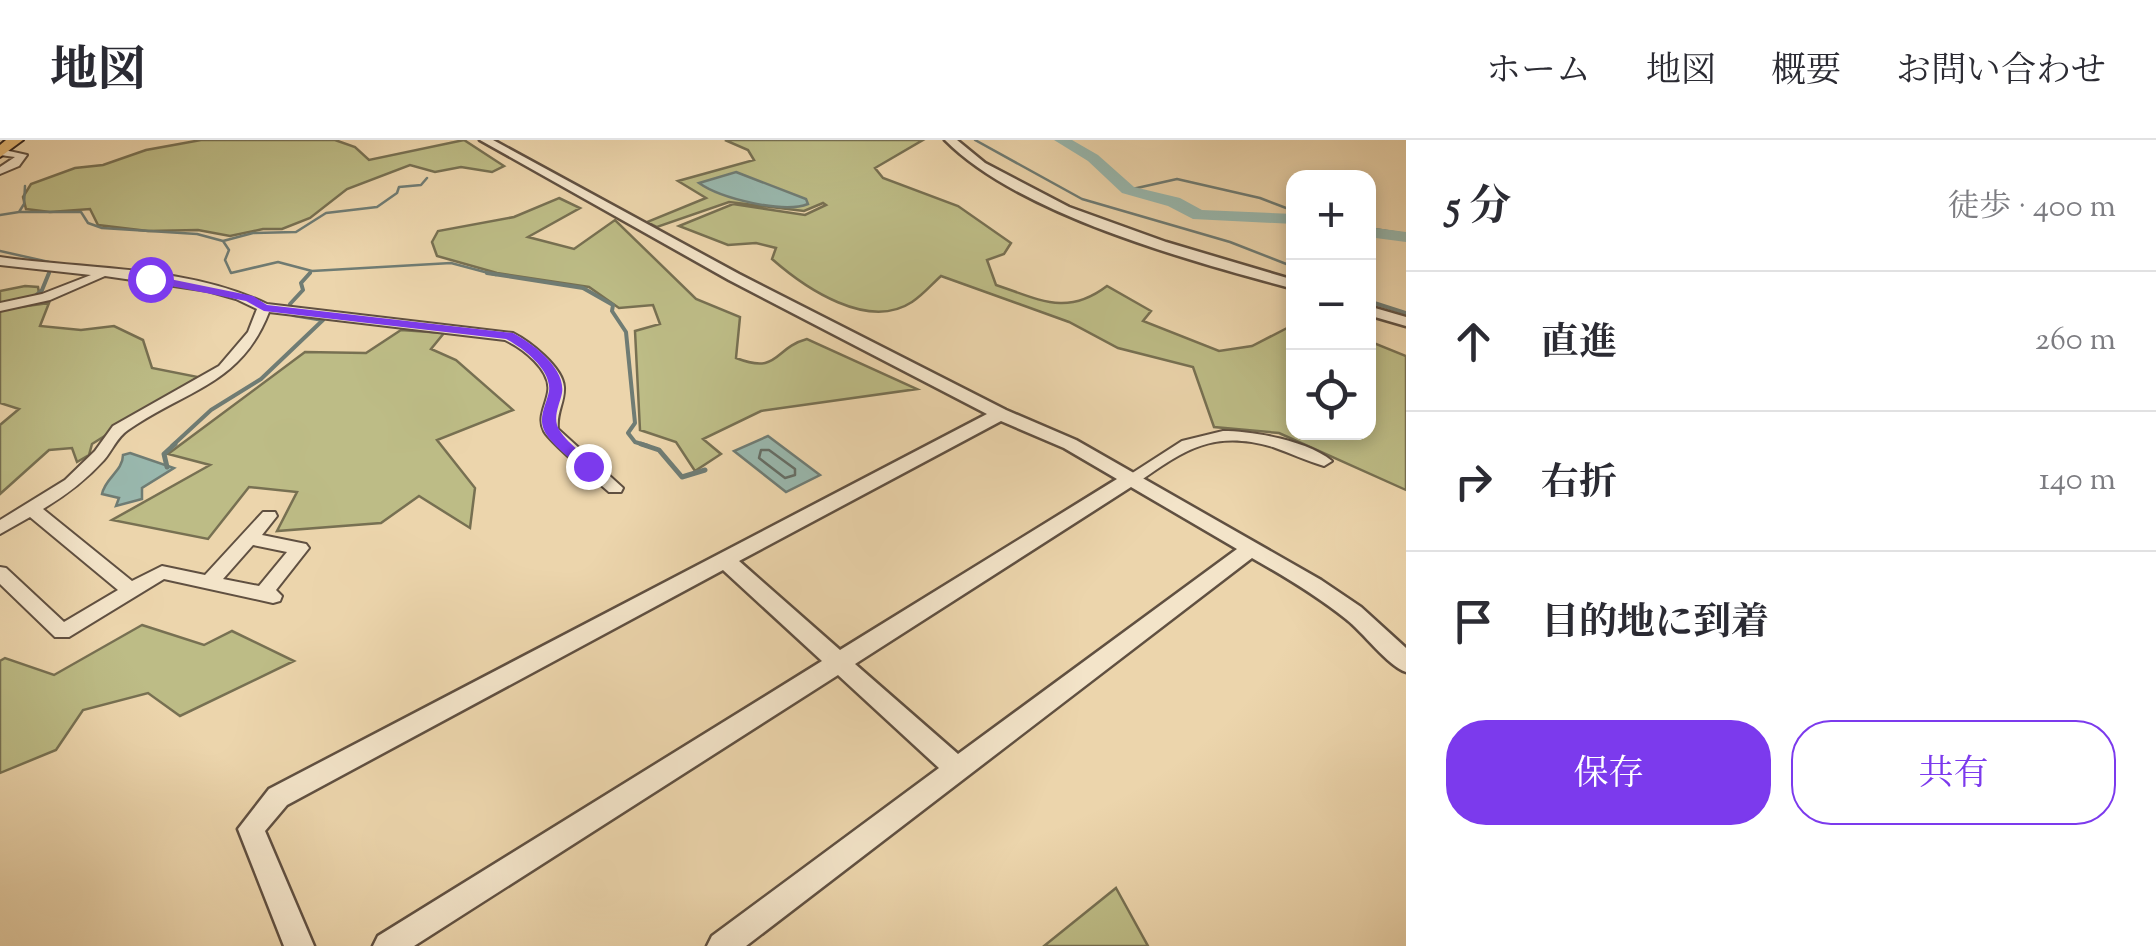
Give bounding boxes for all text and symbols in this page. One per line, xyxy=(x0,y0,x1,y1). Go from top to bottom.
text: 地図 xyxy=(50,39,146,108)
text: ホーム xyxy=(1486,47,1591,98)
text: 地図 xyxy=(1646,47,1716,98)
text: 概要 xyxy=(1771,47,1841,98)
text: お問い合わせ xyxy=(1896,47,2106,98)
map controls xyxy=(1286,170,1376,440)
button: + xyxy=(1286,170,1376,260)
text: 5 分 xyxy=(1446,179,1511,239)
text: 徒歩 · 400 m xyxy=(1947,185,2116,231)
route start xyxy=(128,257,174,303)
button: − xyxy=(1286,260,1376,350)
icon: ahead xyxy=(1446,314,1501,369)
text: 直進 xyxy=(1541,318,1617,372)
text: 260 m xyxy=(2035,318,2116,364)
button: locate xyxy=(1286,350,1376,440)
route end xyxy=(566,444,612,490)
icon: right xyxy=(1446,454,1501,509)
text: 右折 xyxy=(1541,458,1617,512)
text: 140 m xyxy=(2039,458,2116,504)
icon: arrive xyxy=(1446,594,1501,649)
text: 目的地に到着 xyxy=(1541,598,1769,652)
button: 保存 xyxy=(1446,720,1771,825)
button: 共有 xyxy=(1791,720,2116,825)

